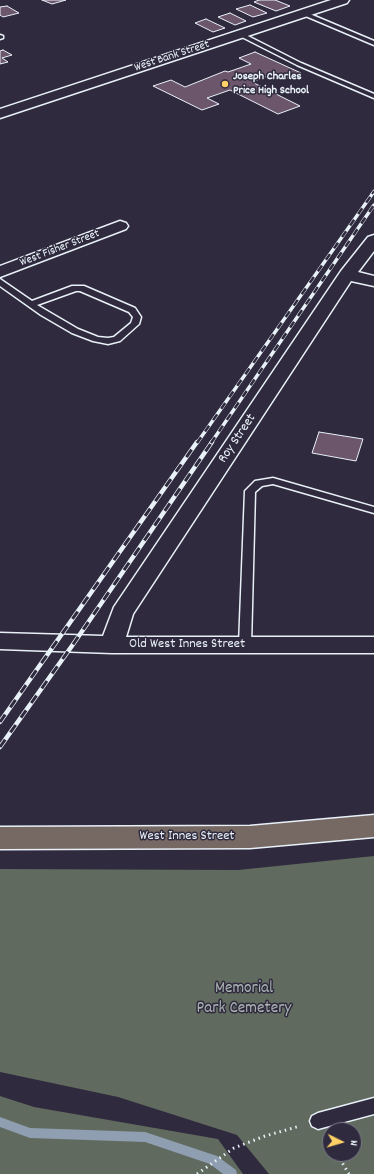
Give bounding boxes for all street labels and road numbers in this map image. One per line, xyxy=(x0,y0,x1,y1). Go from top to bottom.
street label: West Bank Street xyxy=(133,38,211,76)
street label: West Fisher Street xyxy=(18,227,102,271)
street label: Roy Street xyxy=(215,411,261,467)
street label: Old West Innes Street xyxy=(129,637,245,653)
street label: West Innes Street xyxy=(139,829,235,845)

